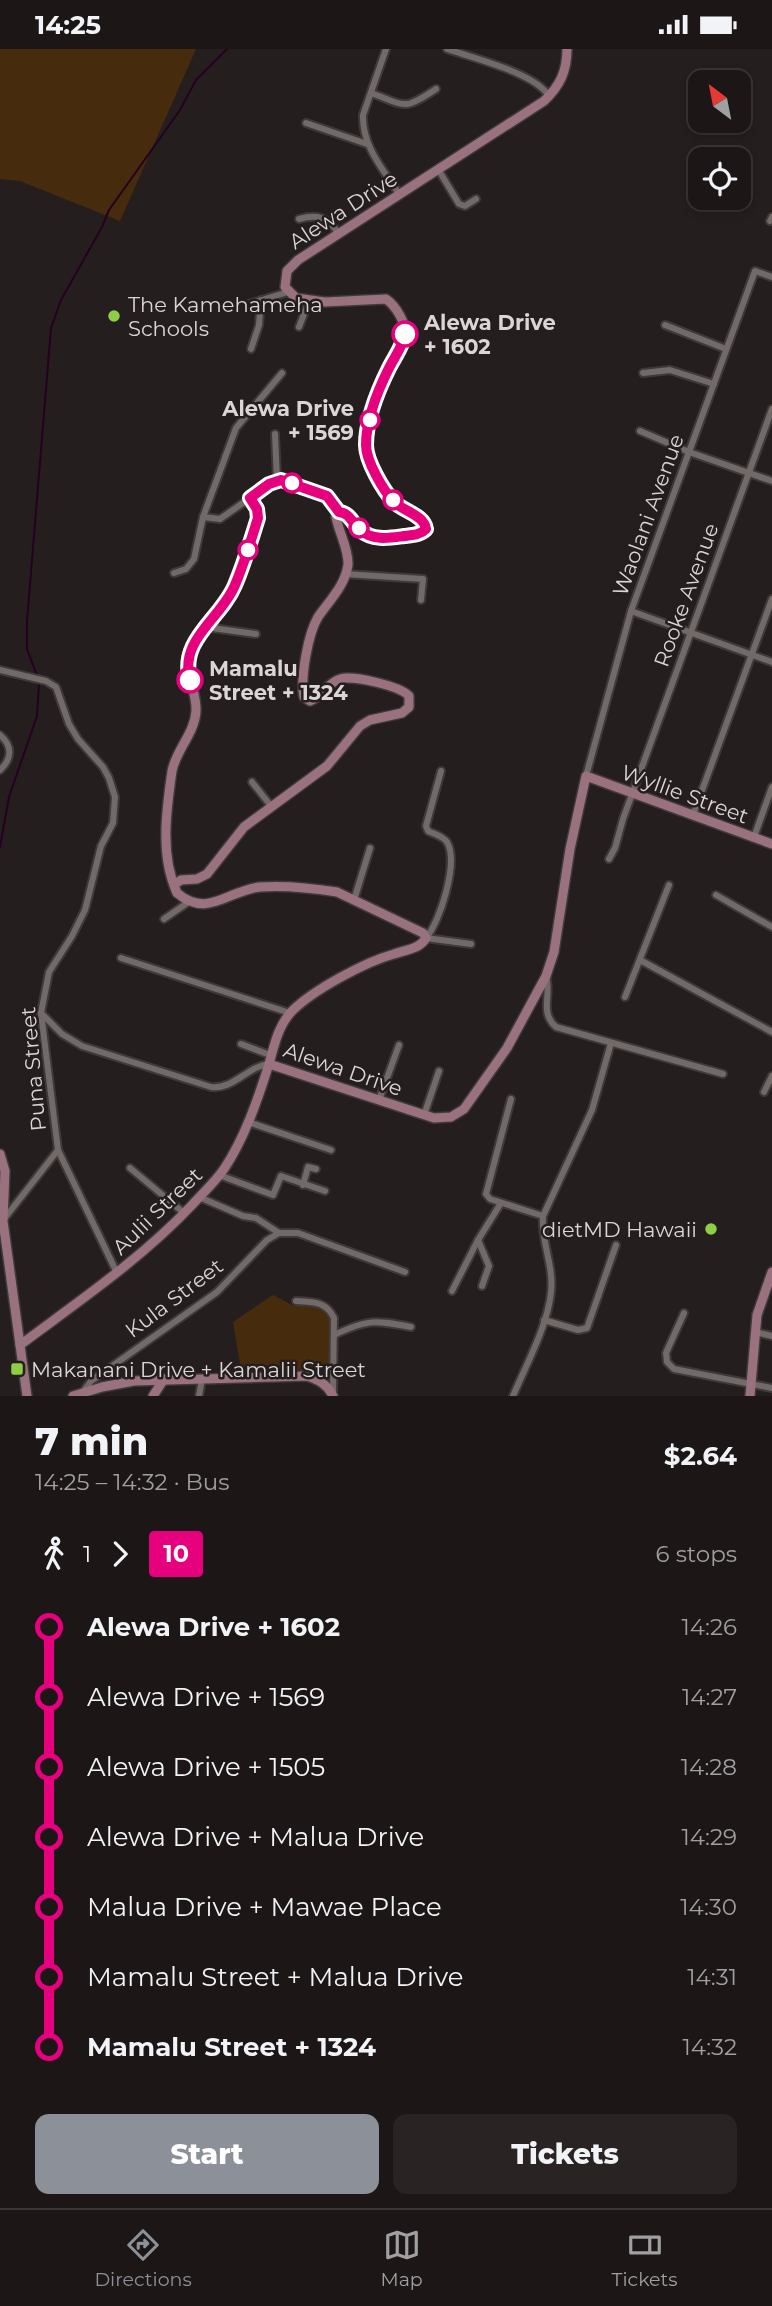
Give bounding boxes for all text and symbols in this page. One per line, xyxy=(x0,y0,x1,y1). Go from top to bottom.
text: 14:25 xyxy=(35,9,101,41)
north arrow xyxy=(688,70,751,133)
map controls xyxy=(688,70,751,210)
button: locate xyxy=(688,147,751,210)
street label: Alewa Drive xyxy=(284,166,402,254)
place label: The Kamehameha Schools xyxy=(128,292,323,341)
marker: The Kamehameha Schools xyxy=(106,308,122,324)
place label: Alewa Drive + 1602 xyxy=(423,310,556,359)
marker: Alewa Drive + 1602 xyxy=(392,321,418,347)
place label: Alewa Drive + 1569 xyxy=(221,396,354,445)
marker: Alewa Drive + 1569 xyxy=(360,410,380,430)
street label: Waolani Avenue xyxy=(607,431,689,599)
unlabelled marker xyxy=(282,473,302,493)
unlabelled marker xyxy=(383,490,403,510)
unlabelled marker xyxy=(349,518,369,538)
street label: Rooke Avenue xyxy=(648,520,724,670)
unlabelled marker xyxy=(238,540,258,560)
place label: Mamalu Street + 1324 xyxy=(209,656,348,705)
marker: Mamalu Street + 1324 xyxy=(177,667,203,693)
street label: Wyllie Street xyxy=(618,759,752,829)
street label: Puna Street xyxy=(15,1006,51,1132)
street label: Alewa Drive xyxy=(280,1037,406,1101)
street label: Aulii Street xyxy=(107,1162,207,1260)
place label: dietMD Hawaii xyxy=(542,1217,697,1242)
marker: dietMD Hawaii xyxy=(703,1221,719,1237)
street label: Kula Street xyxy=(120,1253,228,1343)
place label: Makanani Drive + Kamalii Street xyxy=(31,1357,366,1382)
marker: Makanani Drive + Kamalii Street xyxy=(9,1361,25,1377)
text: 7 min xyxy=(35,1418,148,1465)
text: $2.64 xyxy=(664,1440,737,1472)
text: 14:25 – 14:32 · Bus xyxy=(35,1468,229,1496)
icon: walk xyxy=(35,1535,73,1573)
icon: forward xyxy=(101,1535,139,1573)
text: 10 xyxy=(163,1539,189,1568)
text: 1 xyxy=(83,1540,91,1568)
text: 6 stops xyxy=(656,1540,737,1568)
text: Alewa Drive + 1602 xyxy=(87,1611,340,1643)
text: 14:26 xyxy=(681,1613,737,1641)
text: Alewa Drive + 1569 xyxy=(87,1681,325,1713)
text: 14:27 xyxy=(682,1683,737,1711)
text: Alewa Drive + 1505 xyxy=(87,1751,325,1783)
text: 14:28 xyxy=(681,1753,737,1781)
text: Alewa Drive + Malua Drive xyxy=(87,1821,424,1853)
text: 14:29 xyxy=(681,1823,737,1851)
text: Malua Drive + Mawae Place xyxy=(87,1891,442,1923)
text: 14:30 xyxy=(680,1893,737,1921)
text: Mamalu Street + Malua Drive xyxy=(87,1961,463,1993)
text: 14:31 xyxy=(687,1963,737,1991)
text: Mamalu Street + 1324 xyxy=(87,2031,376,2063)
text: 14:32 xyxy=(683,2033,737,2061)
button: Start xyxy=(35,2114,379,2194)
button: Tickets xyxy=(393,2114,737,2194)
tab: Directions xyxy=(94,2226,192,2291)
tab: Map xyxy=(381,2226,423,2291)
tab: Tickets xyxy=(612,2226,678,2291)

